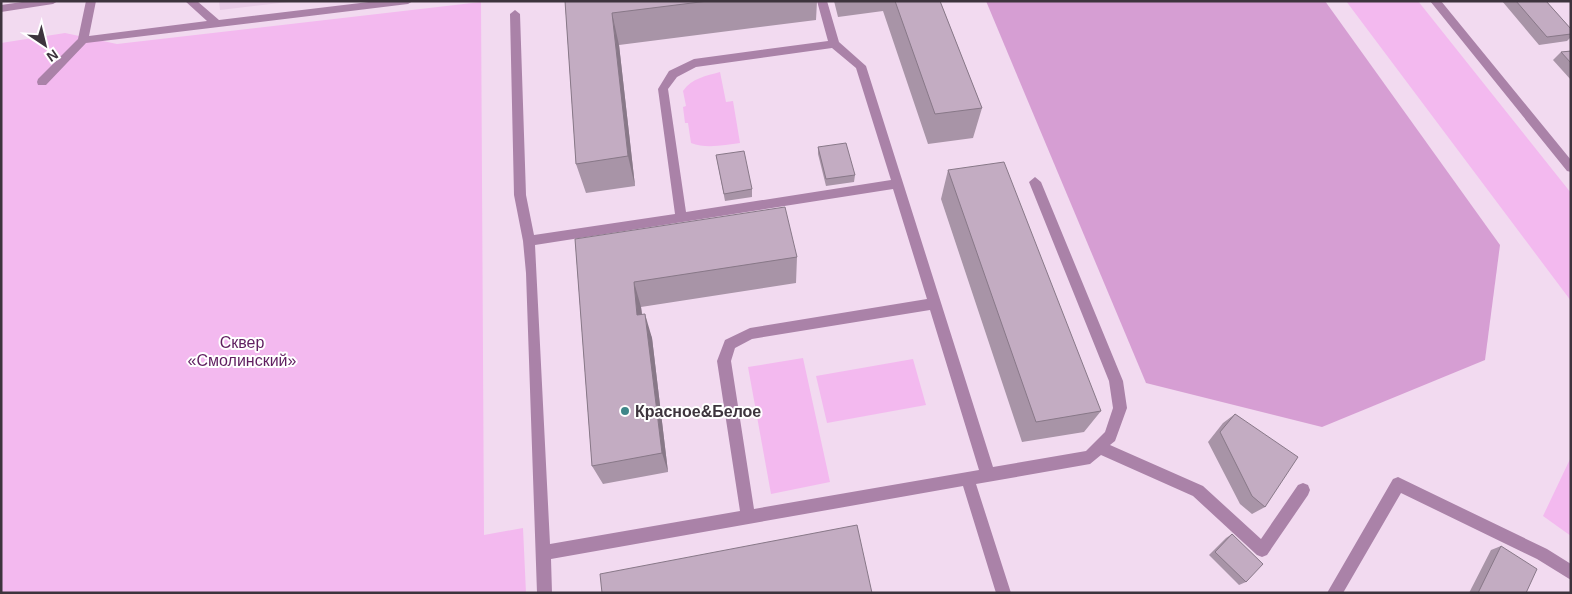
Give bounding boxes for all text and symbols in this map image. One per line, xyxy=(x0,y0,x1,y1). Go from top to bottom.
north arrow xyxy=(20,20,70,70)
text: N xyxy=(44,46,61,65)
park label: Сквер «Смолинский» xyxy=(188,334,297,369)
place label: Красное&Белое xyxy=(635,403,761,420)
marker: Красное&Белое xyxy=(619,405,631,417)

